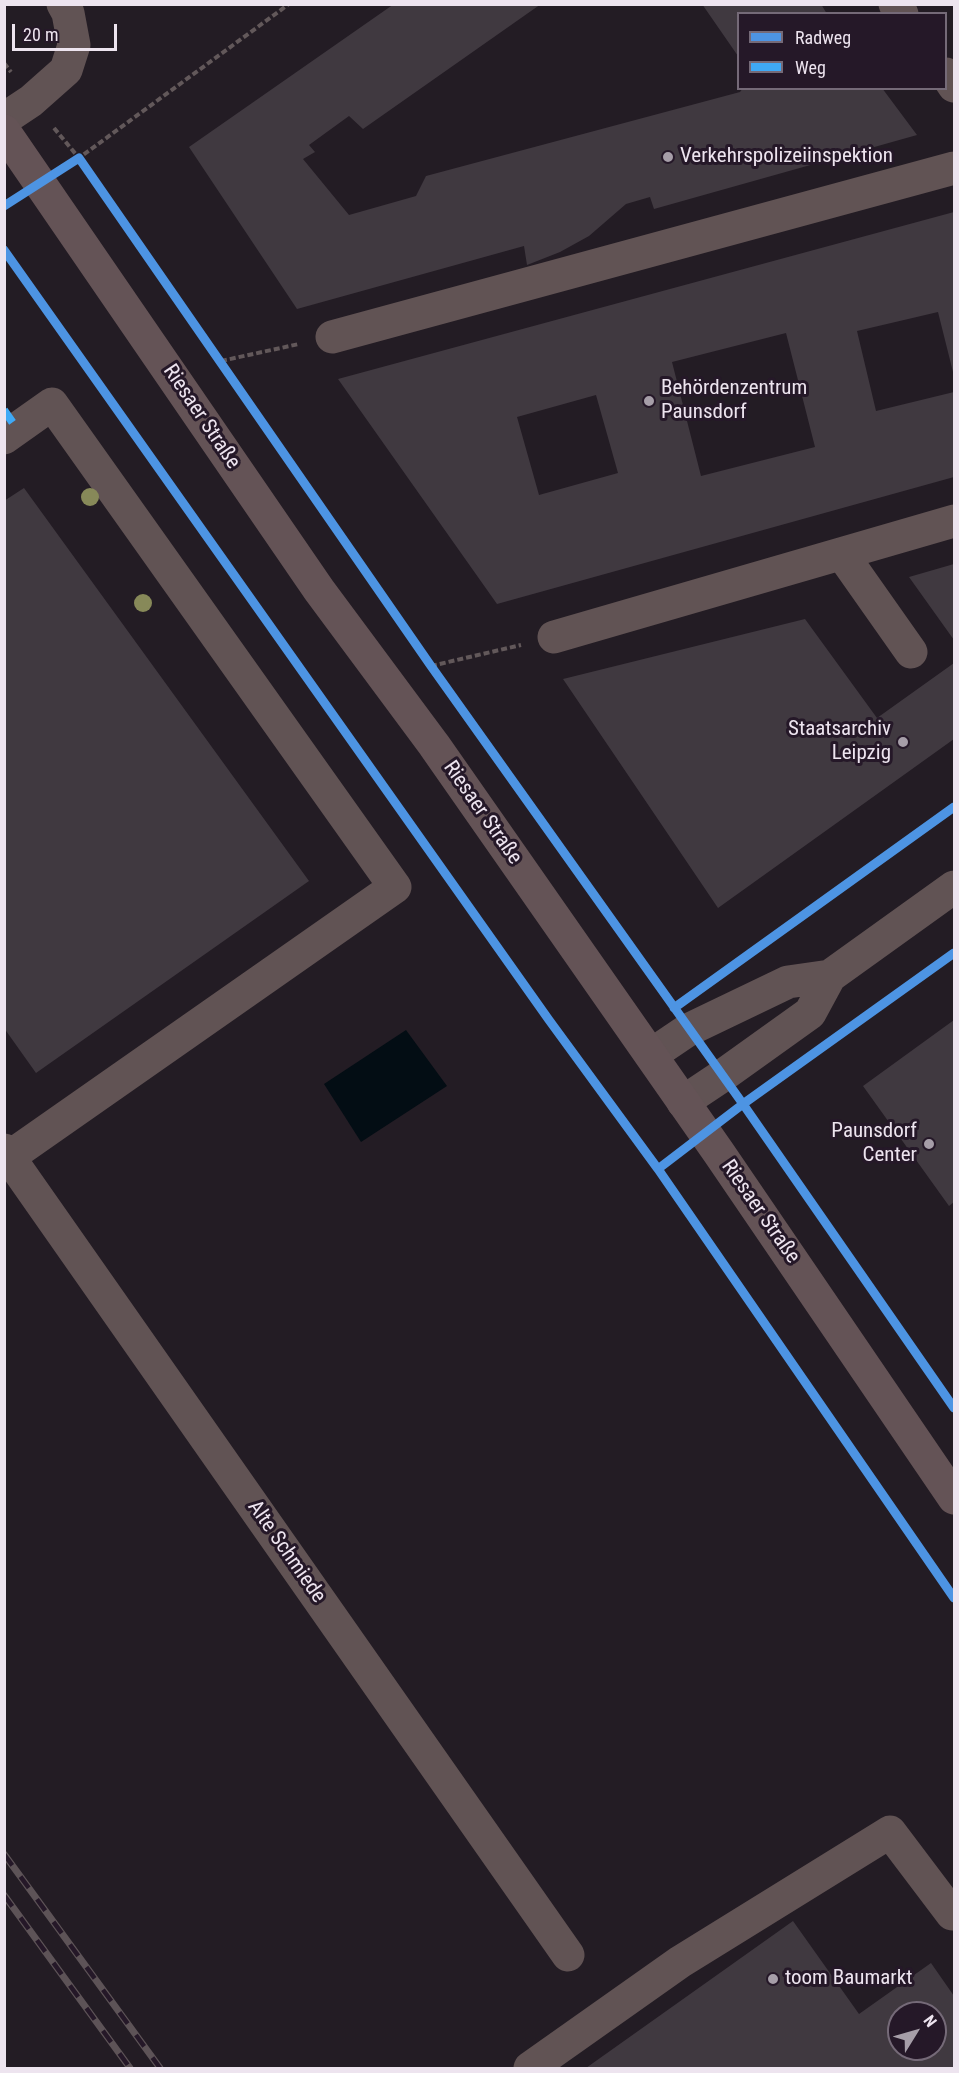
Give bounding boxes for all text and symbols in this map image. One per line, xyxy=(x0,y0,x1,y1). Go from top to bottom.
scale bar xyxy=(15,12,120,50)
legend xyxy=(737,12,947,90)
text: 20 m xyxy=(23,24,58,45)
text: Radweg xyxy=(795,27,851,48)
text: Weg xyxy=(795,57,826,78)
place label: Verkehrspolizeiinspektion xyxy=(680,144,893,170)
marker: Verkehrspolizeiinspektion xyxy=(661,150,675,164)
street label: Riesaer Straße xyxy=(157,360,245,474)
place label: Behördenzentrum Paunsdorf xyxy=(661,376,807,426)
marker: Behördenzentrum Paunsdorf xyxy=(642,394,656,408)
place label: Staatsarchiv Leipzig xyxy=(788,717,891,767)
marker: Staatsarchiv Leipzig xyxy=(896,735,910,749)
street label: Riesaer Straße xyxy=(437,756,527,870)
place label: Paunsdorf Center xyxy=(831,1119,917,1169)
marker: Paunsdorf Center xyxy=(922,1137,936,1151)
street label: Riesaer Straße xyxy=(715,1155,805,1269)
street label: Alte Schmiede xyxy=(241,1496,331,1608)
place label: toom Baumarkt xyxy=(785,1966,912,1992)
marker: toom Baumarkt xyxy=(766,1972,780,1986)
north arrow xyxy=(887,2001,947,2061)
text: N xyxy=(920,2011,941,2031)

